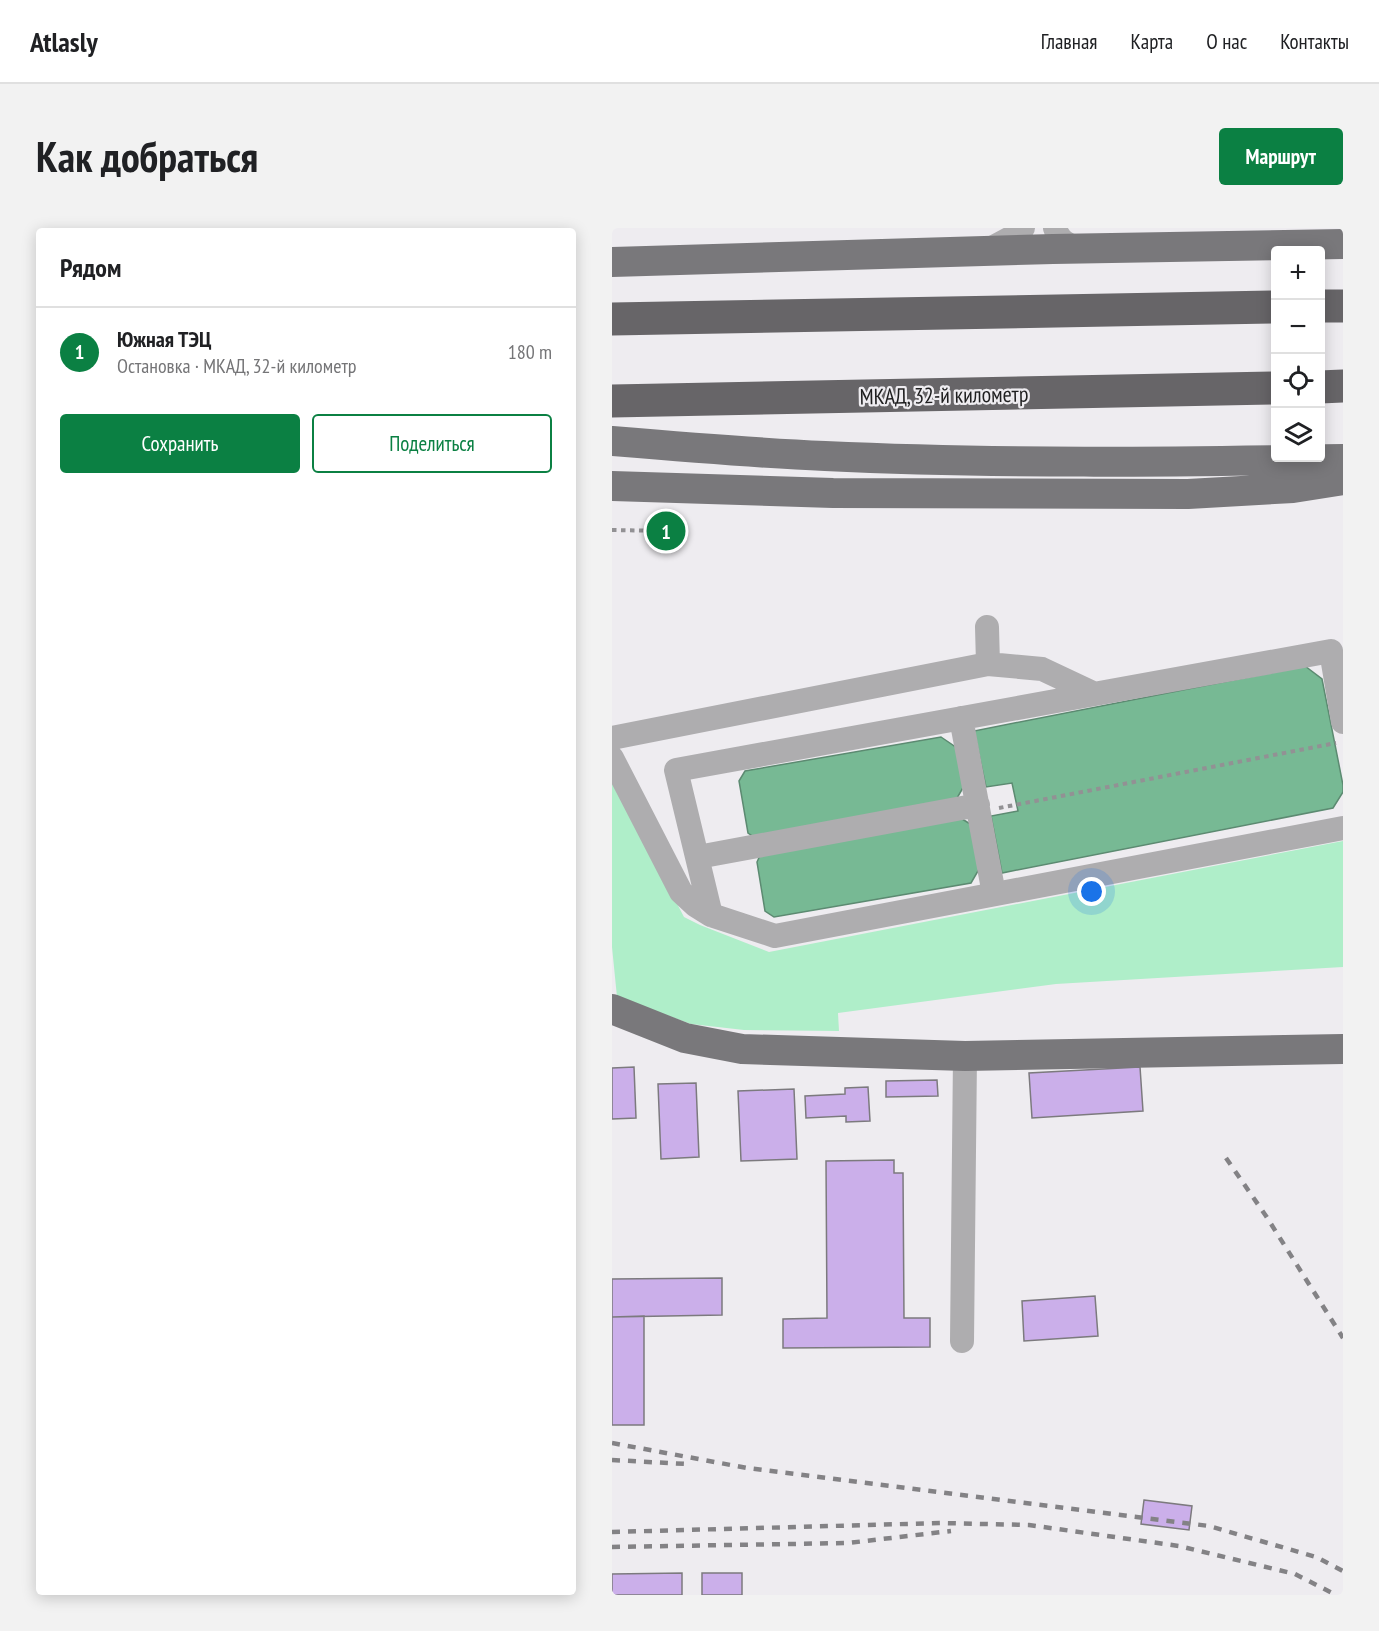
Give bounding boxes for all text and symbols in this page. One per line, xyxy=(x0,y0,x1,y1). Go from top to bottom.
text: Atlasly xyxy=(30,23,98,60)
text: Главная xyxy=(1041,28,1097,55)
text: Карта xyxy=(1130,28,1173,55)
text: О нас xyxy=(1206,28,1247,55)
text: Контакты xyxy=(1280,28,1349,55)
button: Маршрут xyxy=(1219,128,1343,185)
text: Как добраться xyxy=(36,129,258,184)
map controls xyxy=(1271,246,1325,462)
button: + xyxy=(1271,246,1325,300)
text: Рядом xyxy=(60,251,121,284)
button: − xyxy=(1271,300,1325,354)
text: Южная ТЭЦ xyxy=(117,325,211,353)
text: 1 xyxy=(75,339,84,365)
text: 180 m xyxy=(508,339,552,365)
text: Остановка · МКАД, 32-й километр xyxy=(117,353,357,379)
button: locate xyxy=(1271,354,1325,408)
street label: МКАД, 32-й километр xyxy=(859,380,1029,410)
button: layers xyxy=(1271,408,1325,462)
button: Сохранить xyxy=(60,414,300,473)
button: Поделиться xyxy=(312,414,552,473)
pin: 1 xyxy=(646,508,686,554)
your location xyxy=(1077,877,1106,906)

